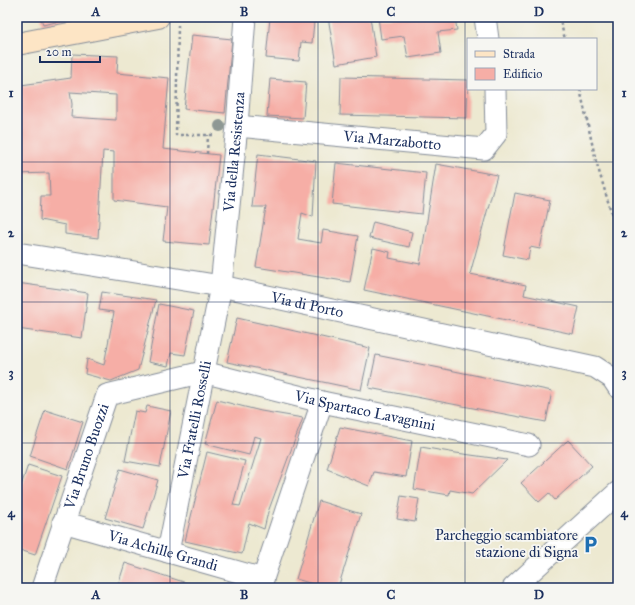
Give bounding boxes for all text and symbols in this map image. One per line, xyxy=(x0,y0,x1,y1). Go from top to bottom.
text: A xyxy=(91,4,101,20)
text: B xyxy=(240,4,249,20)
text: C xyxy=(387,4,396,20)
text: D xyxy=(534,4,544,20)
scale bar xyxy=(40,38,100,64)
legend xyxy=(467,38,597,90)
text: 20 m xyxy=(46,45,72,59)
text: Strada xyxy=(503,47,536,61)
text: Edificio xyxy=(503,67,542,81)
text: 1 xyxy=(8,85,14,101)
text: 1 xyxy=(621,85,627,101)
street label: Via della Resistenza xyxy=(219,91,249,214)
street label: Via Marzabotto xyxy=(342,127,442,154)
text: 2 xyxy=(8,225,15,241)
text: 2 xyxy=(621,225,628,241)
street label: Via di Porto xyxy=(269,288,345,321)
street label: Via Fratelli Rosselli xyxy=(174,359,215,481)
text: 3 xyxy=(8,365,14,381)
text: 3 xyxy=(621,365,627,381)
street label: Via Spartaco Lavagnini xyxy=(292,386,437,434)
street label: Via Bruno Buozzi xyxy=(60,401,113,512)
text: 4 xyxy=(7,505,15,521)
text: 4 xyxy=(620,505,628,521)
street label: Via Achille Grandi xyxy=(105,526,220,575)
place label: Parcheggio scambiatore stazione di Signa xyxy=(435,526,579,561)
parking icon: Parcheggio scambiatore stazione di Signa xyxy=(581,534,601,554)
text: A xyxy=(91,587,101,603)
text: B xyxy=(240,587,249,603)
text: C xyxy=(387,587,396,603)
text: D xyxy=(534,587,544,603)

